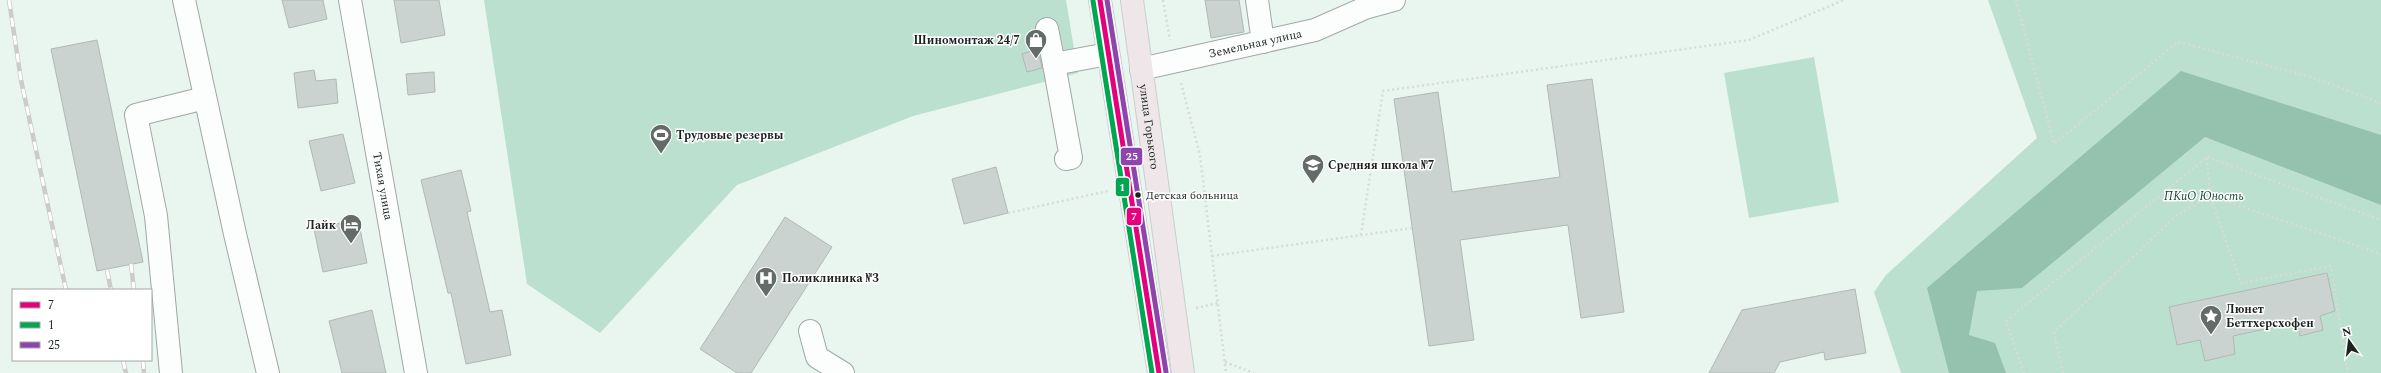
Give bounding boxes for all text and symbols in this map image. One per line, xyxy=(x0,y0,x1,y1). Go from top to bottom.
street label: Земельная улица xyxy=(1207,24,1304,63)
shop icon: Шиномонтаж 24/7 xyxy=(1023,27,1049,60)
place label: Шиномонтаж 24/7 xyxy=(914,31,1020,50)
street label: улица Горького xyxy=(1134,82,1165,171)
sports icon: Трудовые резервы xyxy=(648,122,674,155)
place label: Трудовые резервы xyxy=(676,126,784,145)
line badge: 25 xyxy=(1120,147,1143,166)
text: 25 xyxy=(1126,148,1138,165)
street label: Тихая улица xyxy=(368,151,398,222)
school or university icon: Средняя школа №7 xyxy=(1300,152,1326,185)
place label: Средняя школа №7 xyxy=(1328,156,1435,175)
line badge: 1 xyxy=(1115,177,1130,197)
text: 1 xyxy=(1119,179,1125,196)
place label: Детская больница xyxy=(1146,187,1239,204)
park label: ПКиО Юность xyxy=(2164,187,2244,206)
marker: Детская больница xyxy=(1133,190,1143,200)
line badge: 7 xyxy=(1126,207,1142,226)
text: 7 xyxy=(1131,208,1137,225)
hotel icon: Лайк xyxy=(338,212,364,245)
place label: Лайк xyxy=(306,216,337,235)
hospital icon: Поликлиника №3 xyxy=(753,265,779,298)
place label: Поликлиника №3 xyxy=(782,269,879,288)
legend xyxy=(12,289,152,361)
text: 7 xyxy=(48,296,54,315)
place label: Люнет Беттхерсхофен xyxy=(2226,300,2314,333)
place icon: Люнет Беттхерсхофен xyxy=(2198,303,2224,336)
text: 1 xyxy=(48,316,54,335)
north arrow xyxy=(2329,321,2369,361)
text: N xyxy=(2340,322,2353,341)
text: 25 xyxy=(48,336,60,355)

